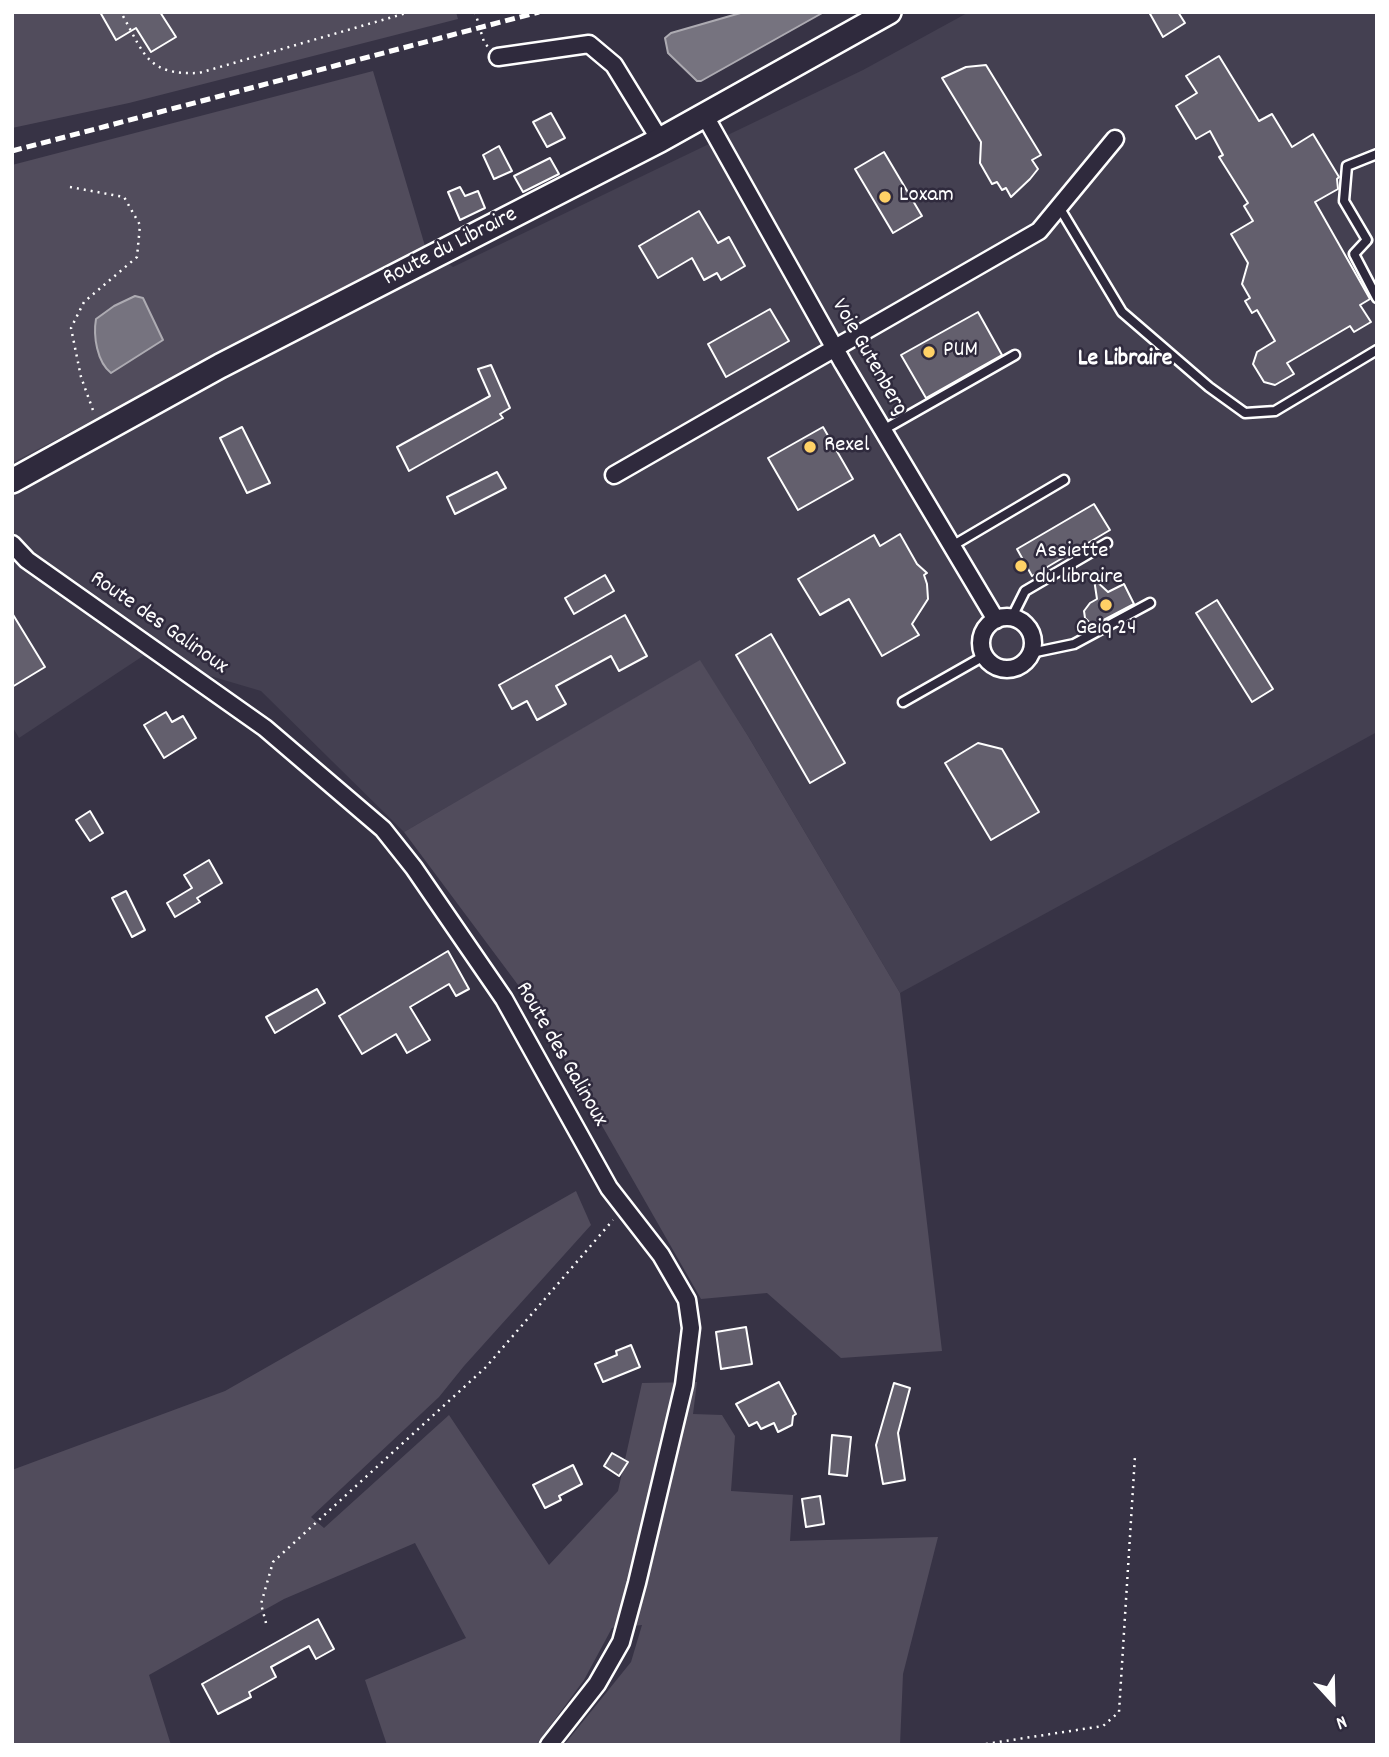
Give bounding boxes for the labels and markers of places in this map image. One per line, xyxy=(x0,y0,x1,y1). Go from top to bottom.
place label: Loxam xyxy=(899,183,954,211)
marker: Loxam xyxy=(877,189,893,205)
place label: PUM xyxy=(943,338,978,366)
marker: PUM xyxy=(921,344,937,360)
place label: Rexel xyxy=(824,433,869,461)
marker: Rexel xyxy=(802,439,818,455)
place label: Assiette du libraire xyxy=(1035,539,1123,593)
marker: Assiette du libraire xyxy=(1013,558,1029,574)
marker: Geiq 24 xyxy=(1098,597,1114,613)
place label: Geiq 24 xyxy=(1075,616,1137,644)

